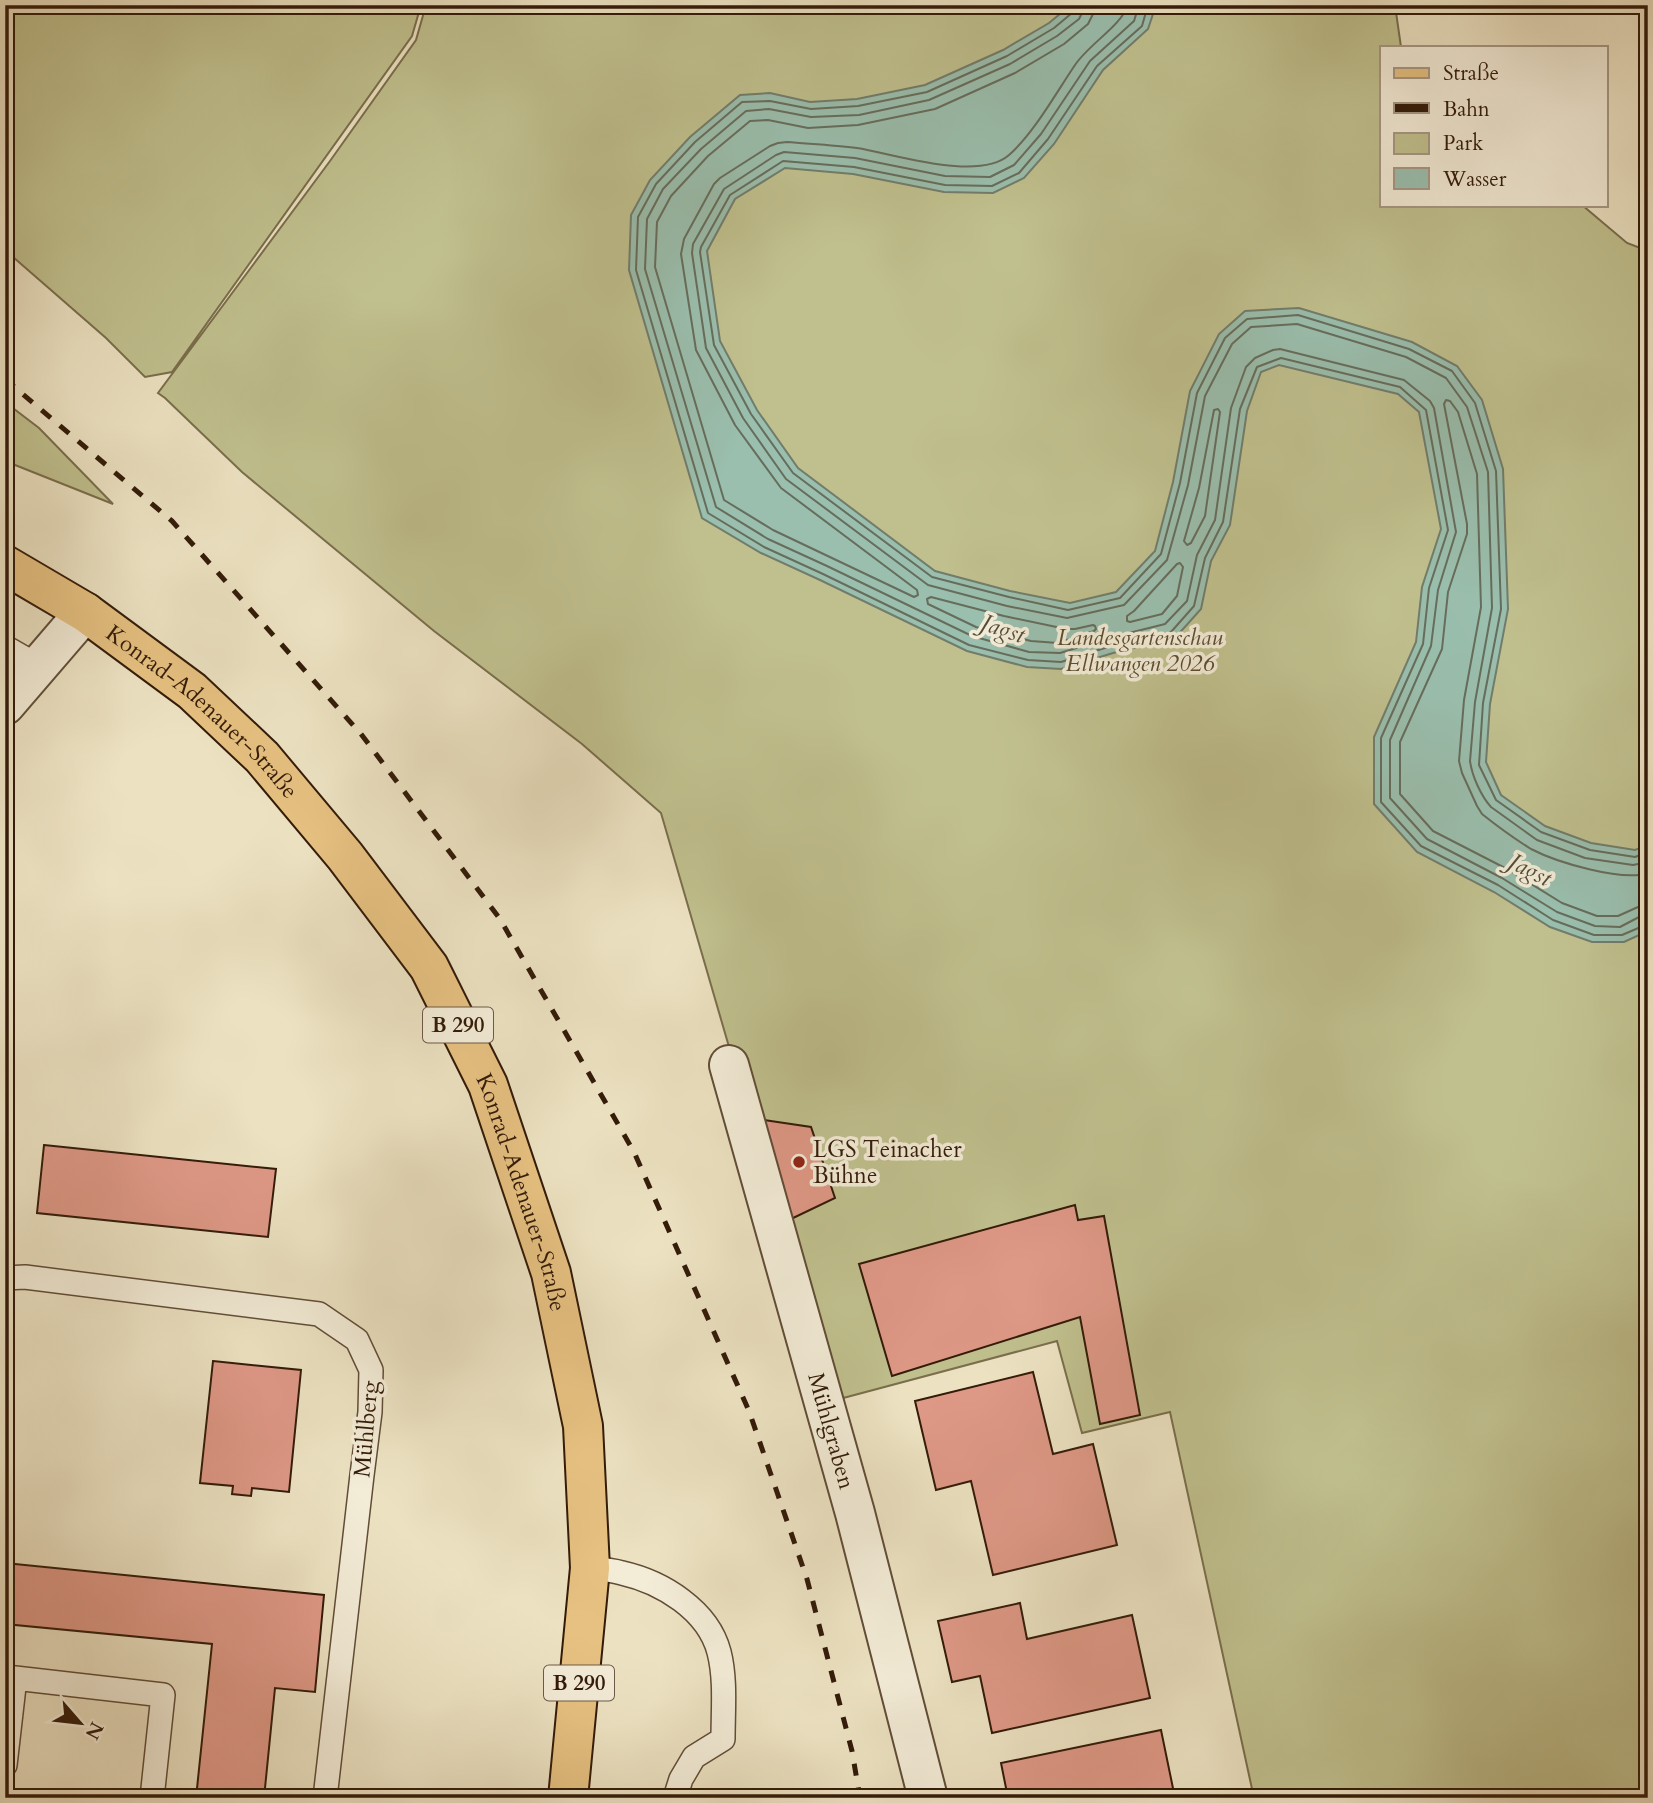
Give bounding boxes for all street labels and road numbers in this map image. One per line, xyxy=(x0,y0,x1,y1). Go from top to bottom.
street label: Konrad-Adenauer-Straße xyxy=(100,617,306,805)
road number: B 290 xyxy=(423,1007,493,1042)
street label: Konrad-Adenauer-Straße xyxy=(469,1068,574,1314)
street label: Mühlgraben xyxy=(801,1369,863,1493)
street label: Mühlberg xyxy=(346,1379,386,1479)
road number: B 290 xyxy=(544,1666,614,1700)

